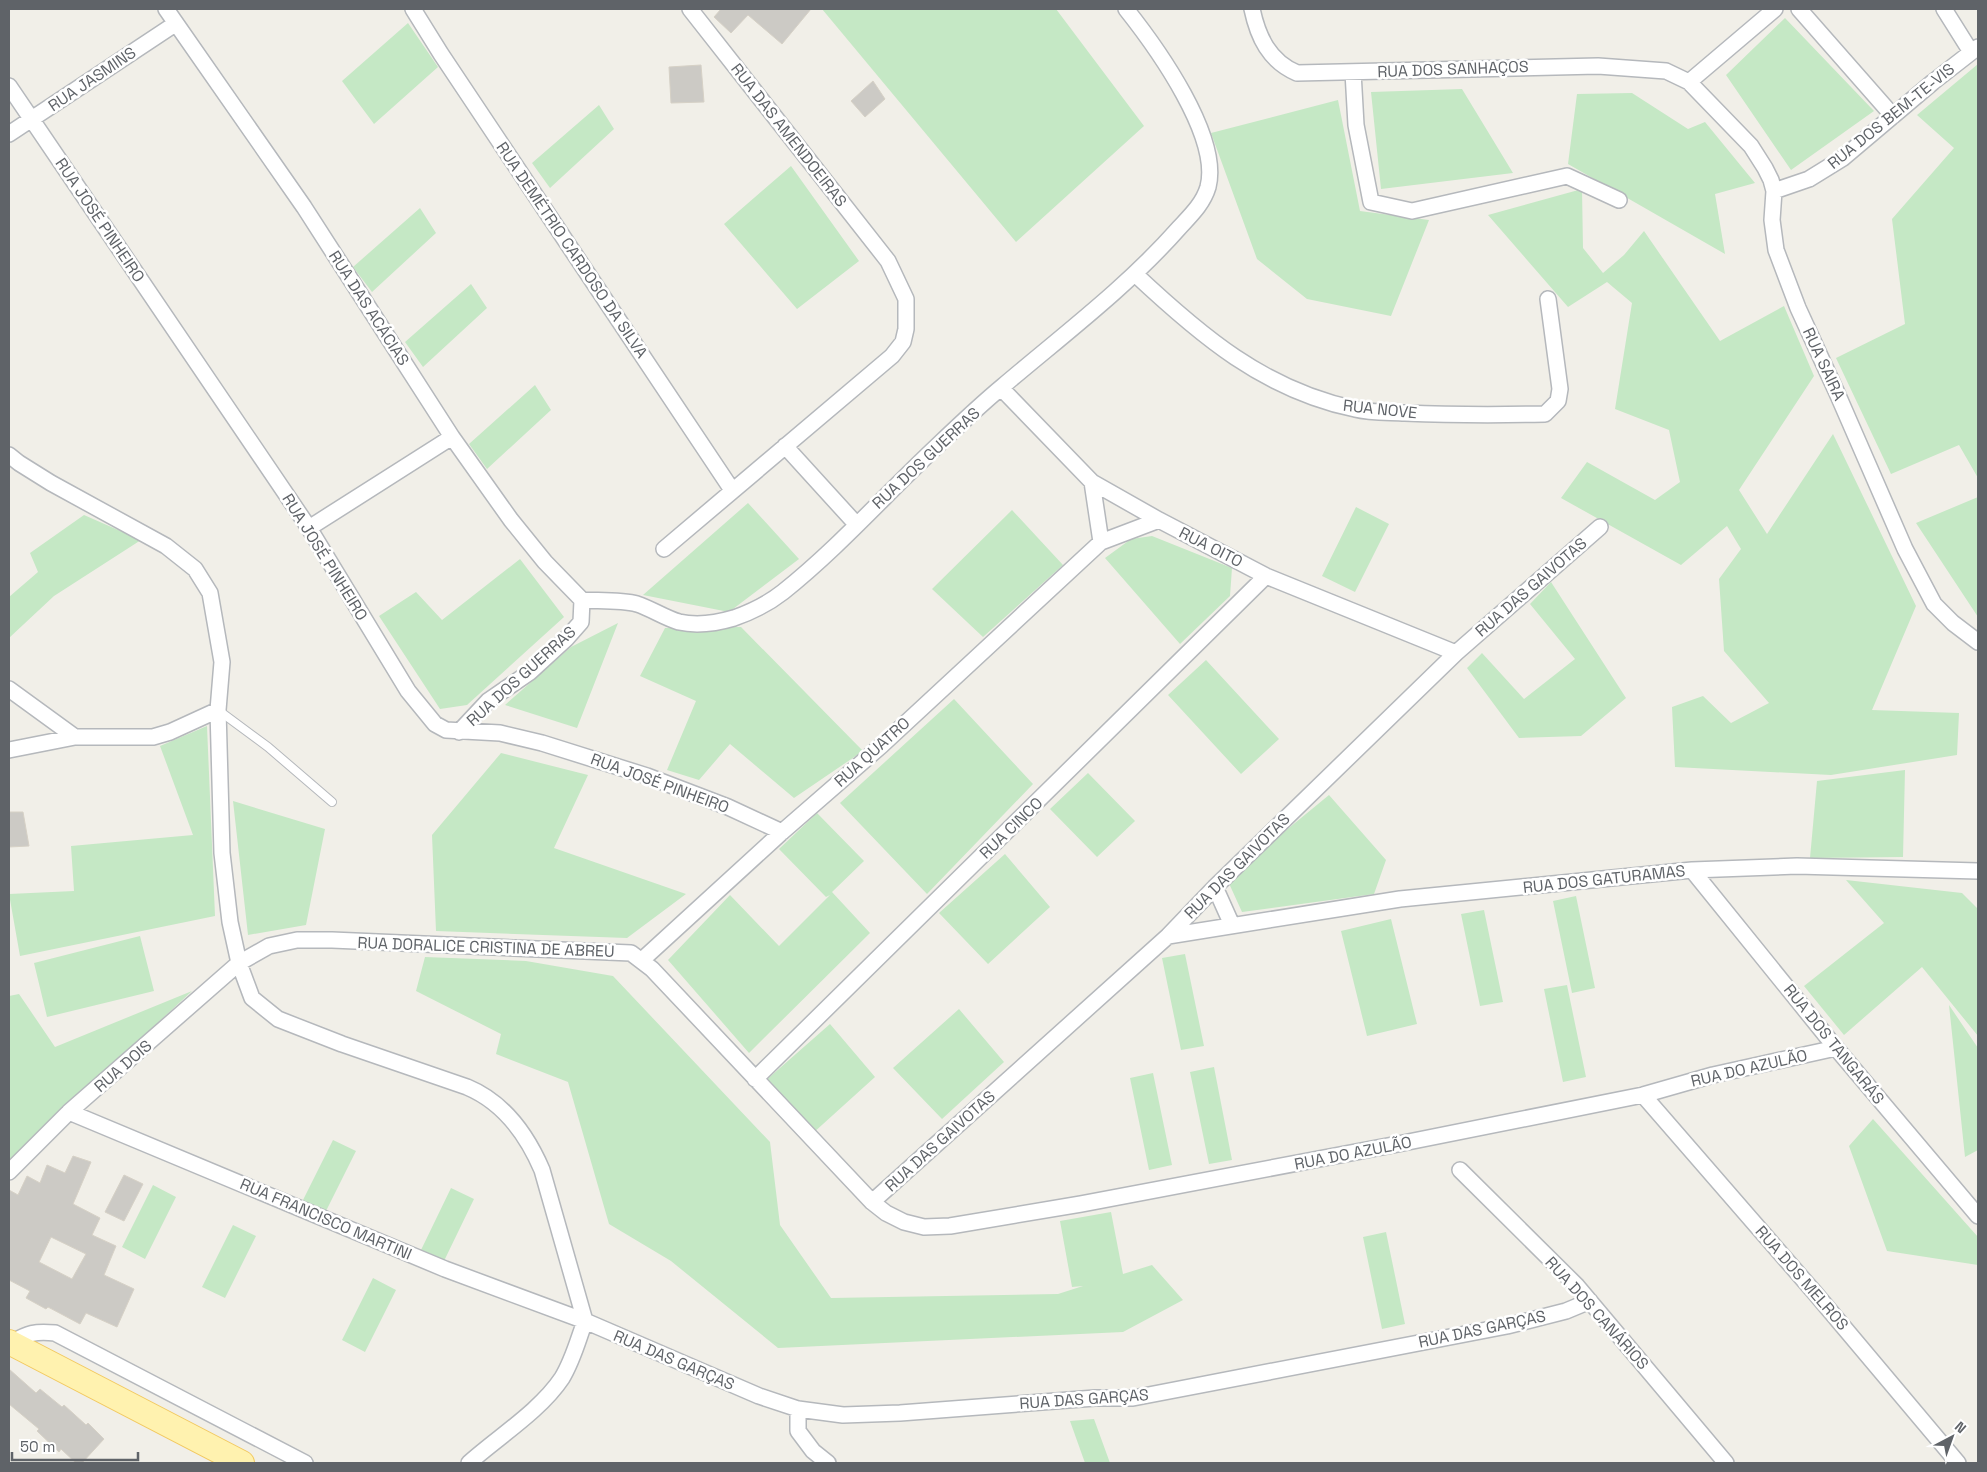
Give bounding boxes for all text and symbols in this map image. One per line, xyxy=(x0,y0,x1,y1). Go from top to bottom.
street label: RUA JASMINS xyxy=(44,42,140,116)
street label: RUA DOS SANHAÇOS xyxy=(1377,56,1529,82)
street label: RUA DOS BEM-TE-VIS xyxy=(1823,58,1959,174)
street label: RUA DAS AMENDOEIRAS xyxy=(726,59,852,211)
street label: RUA DEMÉTRIO CARDOSO DA SILVA xyxy=(492,138,652,362)
street label: RUA JOSÉ PINHEIRO xyxy=(51,154,149,286)
street label: RUA DAS ACÁCIAS xyxy=(324,247,414,370)
street label: RUA SAIRA xyxy=(1798,324,1850,404)
street label: RUA NOVE xyxy=(1342,395,1418,423)
street label: RUA DOS GUERRAS xyxy=(868,402,984,513)
street label: RUA JOSÉ PINHEIRO xyxy=(277,490,373,624)
street label: RUA OITO xyxy=(1176,522,1246,572)
street label: RUA DAS GAIVOTAS xyxy=(1471,533,1591,641)
street label: RUA DOS GUERRAS xyxy=(462,621,580,731)
street label: RUA QUATRO xyxy=(830,712,914,792)
street label: RUA JOSÉ PINHEIRO xyxy=(588,748,732,818)
street label: RUA CINCO xyxy=(975,793,1047,863)
street label: RUA DAS GAIVOTAS xyxy=(1180,808,1295,923)
street label: RUA DOS GATURAMAS xyxy=(1522,860,1686,898)
street label: RUA DORALICE CRISTINA DE ABREU xyxy=(357,932,615,962)
street label: RUA DOS TANGARÁS xyxy=(1779,980,1889,1109)
street label: RUA DOIS xyxy=(90,1035,156,1097)
street label: RUA DO AZULÃO xyxy=(1689,1044,1809,1092)
street label: RUA DAS GAIVOTAS xyxy=(880,1086,1000,1196)
street label: RUA DO AZULÃO xyxy=(1293,1131,1413,1175)
street label: RUA FRANCISCO MARTINI xyxy=(237,1173,415,1265)
street label: RUA DOS MELROS xyxy=(1751,1221,1853,1335)
street label: RUA DOS CANÁRIOS xyxy=(1541,1252,1654,1374)
street label: RUA DAS GARÇAS xyxy=(1416,1305,1548,1353)
street label: RUA DAS GARÇAS xyxy=(610,1325,738,1395)
street label: RUA DAS GARÇAS xyxy=(1019,1384,1150,1414)
north arrow xyxy=(1927,1412,1977,1462)
text: N xyxy=(1951,1417,1970,1437)
scale bar xyxy=(12,1430,139,1462)
text: 50 m xyxy=(20,1437,55,1456)

